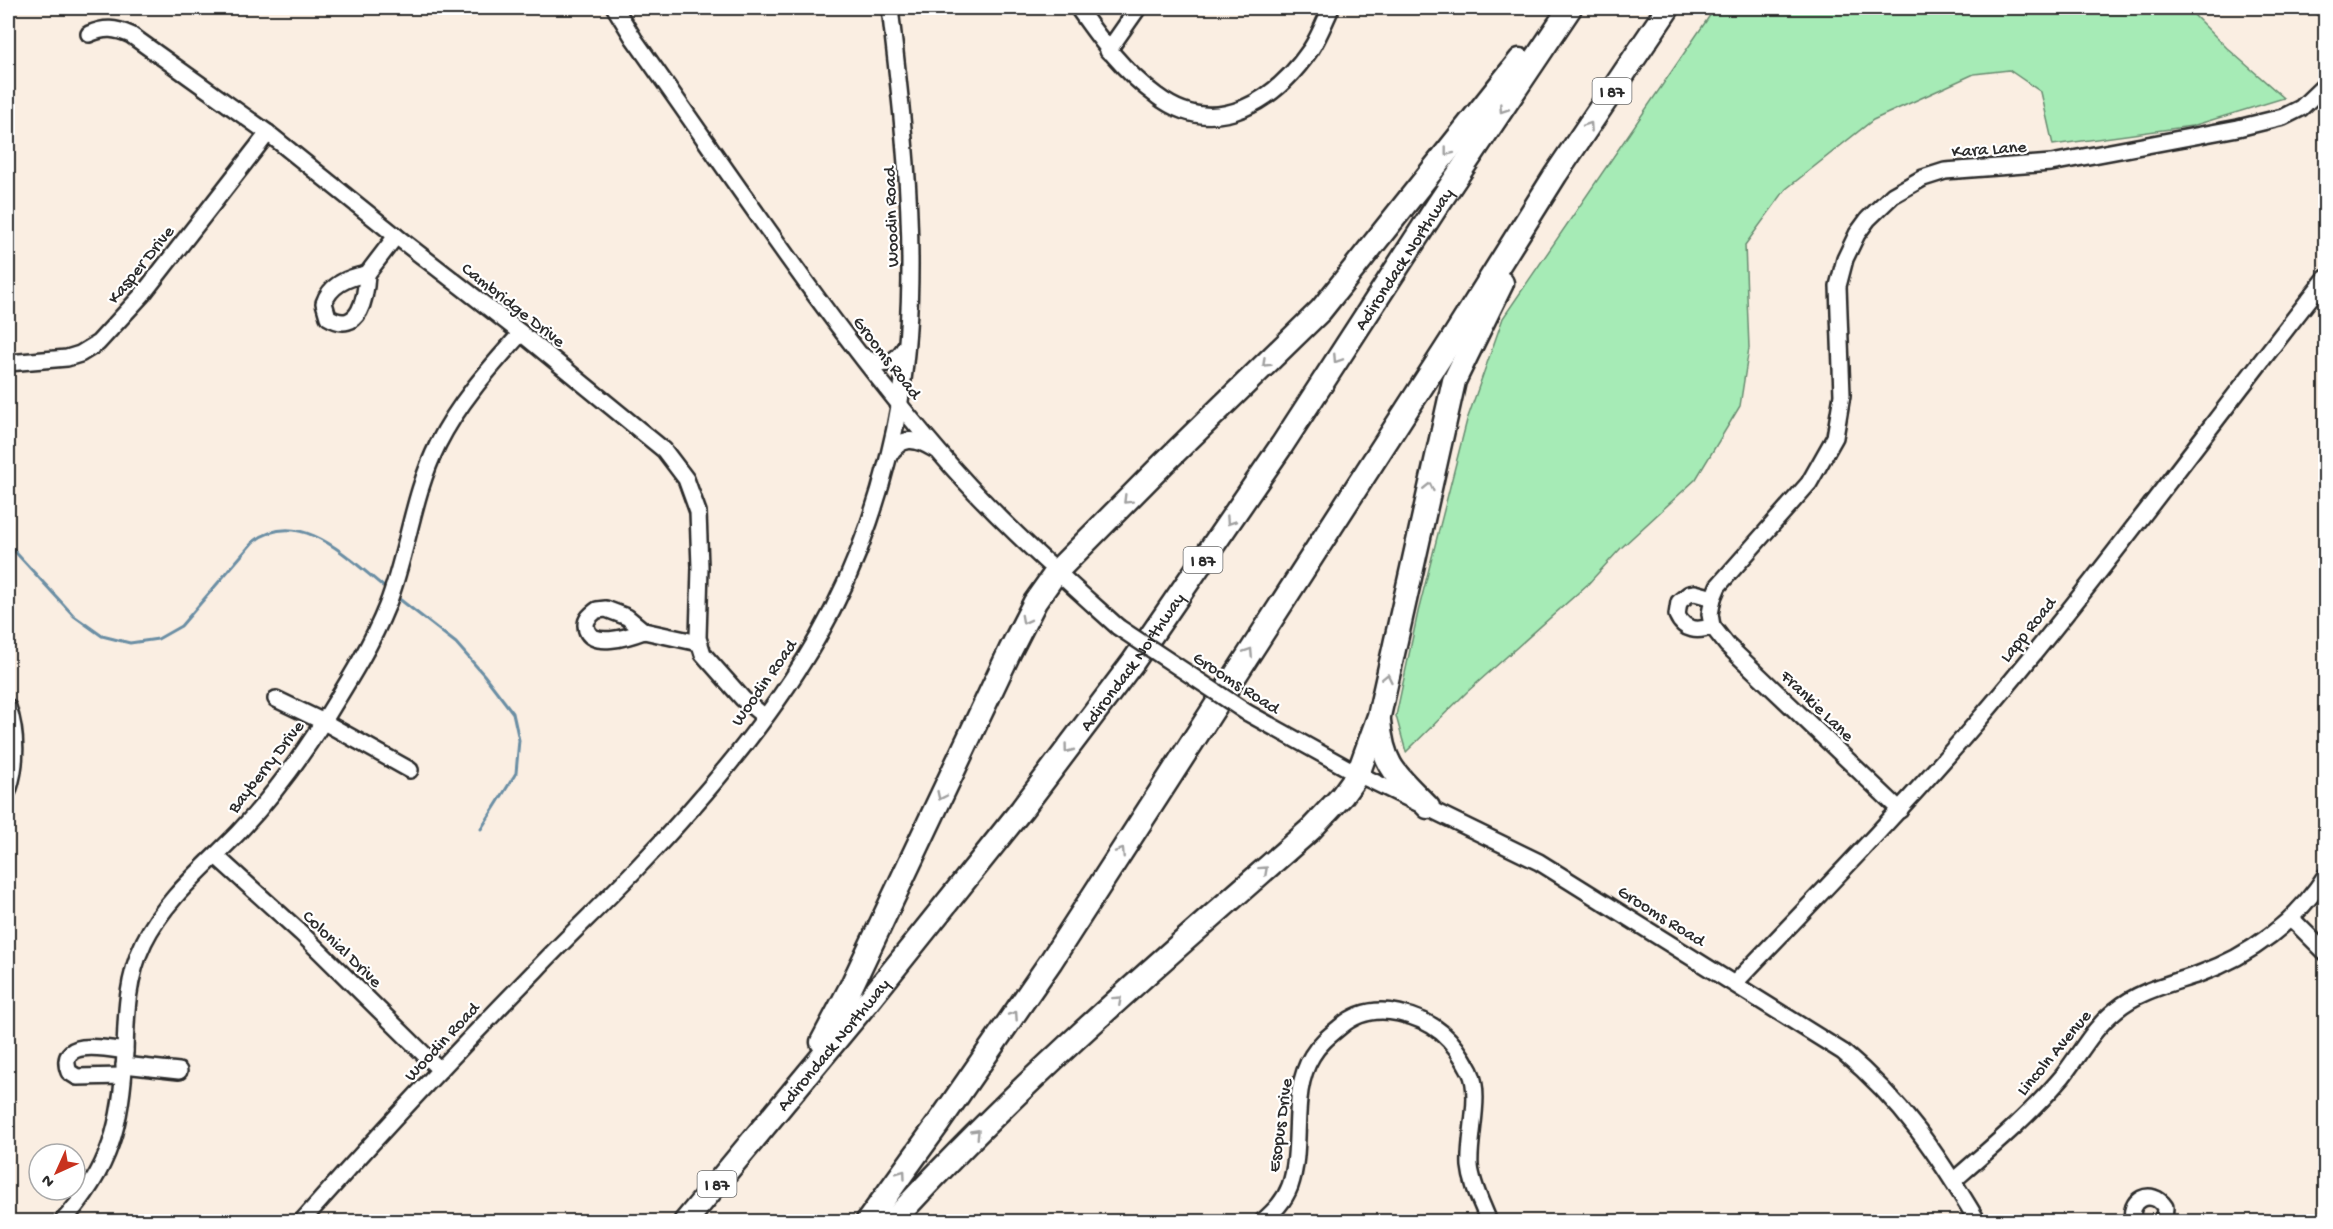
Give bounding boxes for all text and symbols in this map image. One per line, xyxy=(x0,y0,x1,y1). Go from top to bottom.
road number: I 87 xyxy=(1592,78,1632,104)
one-way arrow xyxy=(1499,102,1510,113)
one-way arrow xyxy=(1582,121,1593,132)
street label: Kara Lane xyxy=(1951,137,2028,164)
one-way arrow xyxy=(1444,145,1455,156)
street label: Woodin Road xyxy=(880,165,905,268)
street label: Adirondack Northway xyxy=(1351,184,1459,335)
street label: Kasper Drive xyxy=(104,222,180,309)
street label: Cambridge Drive xyxy=(456,259,569,353)
street label: Grooms Road xyxy=(847,313,926,405)
one-way arrow xyxy=(1333,353,1345,363)
one-way arrow xyxy=(1263,356,1274,367)
one-way arrow xyxy=(1421,483,1434,493)
one-way arrow xyxy=(1123,492,1134,503)
one-way arrow xyxy=(1226,515,1237,526)
road number: I 87 xyxy=(1184,547,1222,573)
street label: Adirondack Northway xyxy=(1077,589,1191,736)
street label: Lapp Road xyxy=(1996,593,2063,667)
one-way arrow xyxy=(1021,614,1032,625)
street label: Woodin Road xyxy=(728,635,803,731)
street label: Grooms Road xyxy=(1188,648,1284,721)
one-way arrow xyxy=(1242,648,1253,659)
street label: Frankie Lane xyxy=(1774,666,1858,748)
one-way arrow xyxy=(1379,673,1392,683)
street label: Bayberry Drive xyxy=(224,716,310,819)
one-way arrow xyxy=(1064,742,1075,753)
one-way arrow xyxy=(936,790,948,801)
one-way arrow xyxy=(1114,848,1125,859)
one-way arrow xyxy=(1257,866,1268,877)
street label: Grooms Road xyxy=(1613,882,1710,953)
street label: Colonial Drive xyxy=(297,907,386,993)
street label: Adirondack Northway xyxy=(773,975,895,1116)
one-way arrow xyxy=(1111,996,1122,1007)
street label: Woodin Road xyxy=(401,998,486,1087)
street label: Lincoln Avenue xyxy=(2013,1006,2097,1101)
one-way arrow xyxy=(1007,1010,1018,1021)
street label: Esopus Drive xyxy=(1264,1076,1299,1174)
one-way arrow xyxy=(969,1130,980,1140)
north arrow xyxy=(27,1142,87,1202)
text: N xyxy=(38,1169,59,1191)
one-way arrow xyxy=(895,1170,906,1181)
road number: I 87 xyxy=(698,1171,736,1197)

